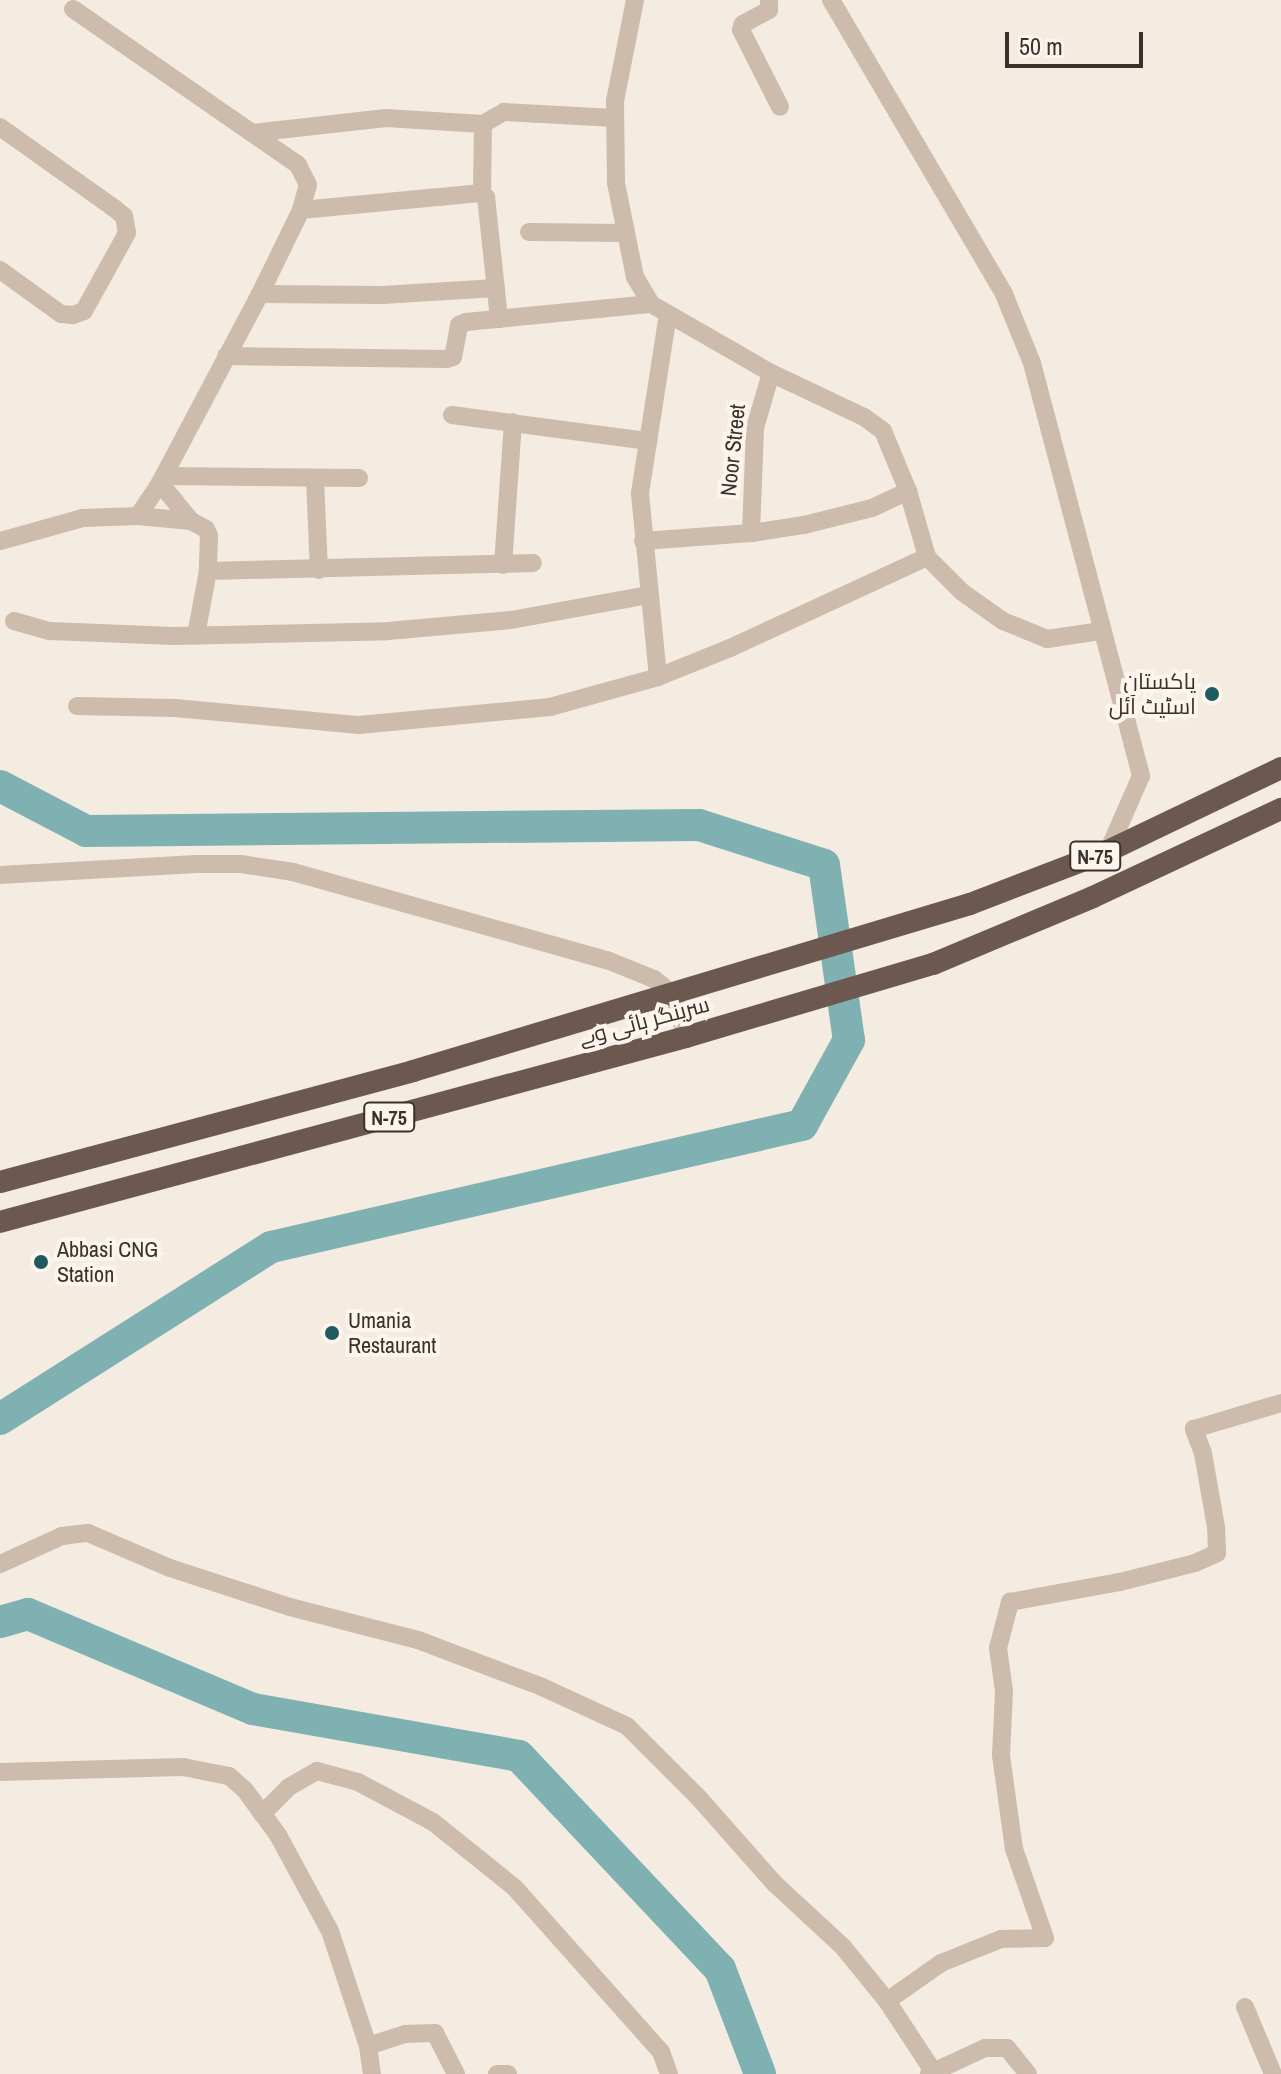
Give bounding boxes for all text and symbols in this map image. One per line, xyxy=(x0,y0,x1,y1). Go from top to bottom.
scale bar xyxy=(1009,16,1147,66)
text: 50 m xyxy=(1019,30,1063,62)
street label: Noor Street xyxy=(715,403,751,497)
place label: پاکستان اسٹیٹ آئل xyxy=(1109,668,1196,720)
marker: پاکستان اسٹیٹ آئل xyxy=(1203,685,1221,703)
road number: N-75 xyxy=(1069,840,1121,872)
street label: سرینگر ہائی وے xyxy=(576,991,712,1051)
road number: N-75 xyxy=(363,1101,415,1133)
place label: Abbasi CNG Station xyxy=(57,1236,158,1288)
marker: Abbasi CNG Station xyxy=(32,1253,50,1271)
place label: Umania Restaurant xyxy=(348,1307,436,1358)
marker: Umania Restaurant xyxy=(323,1324,341,1342)

